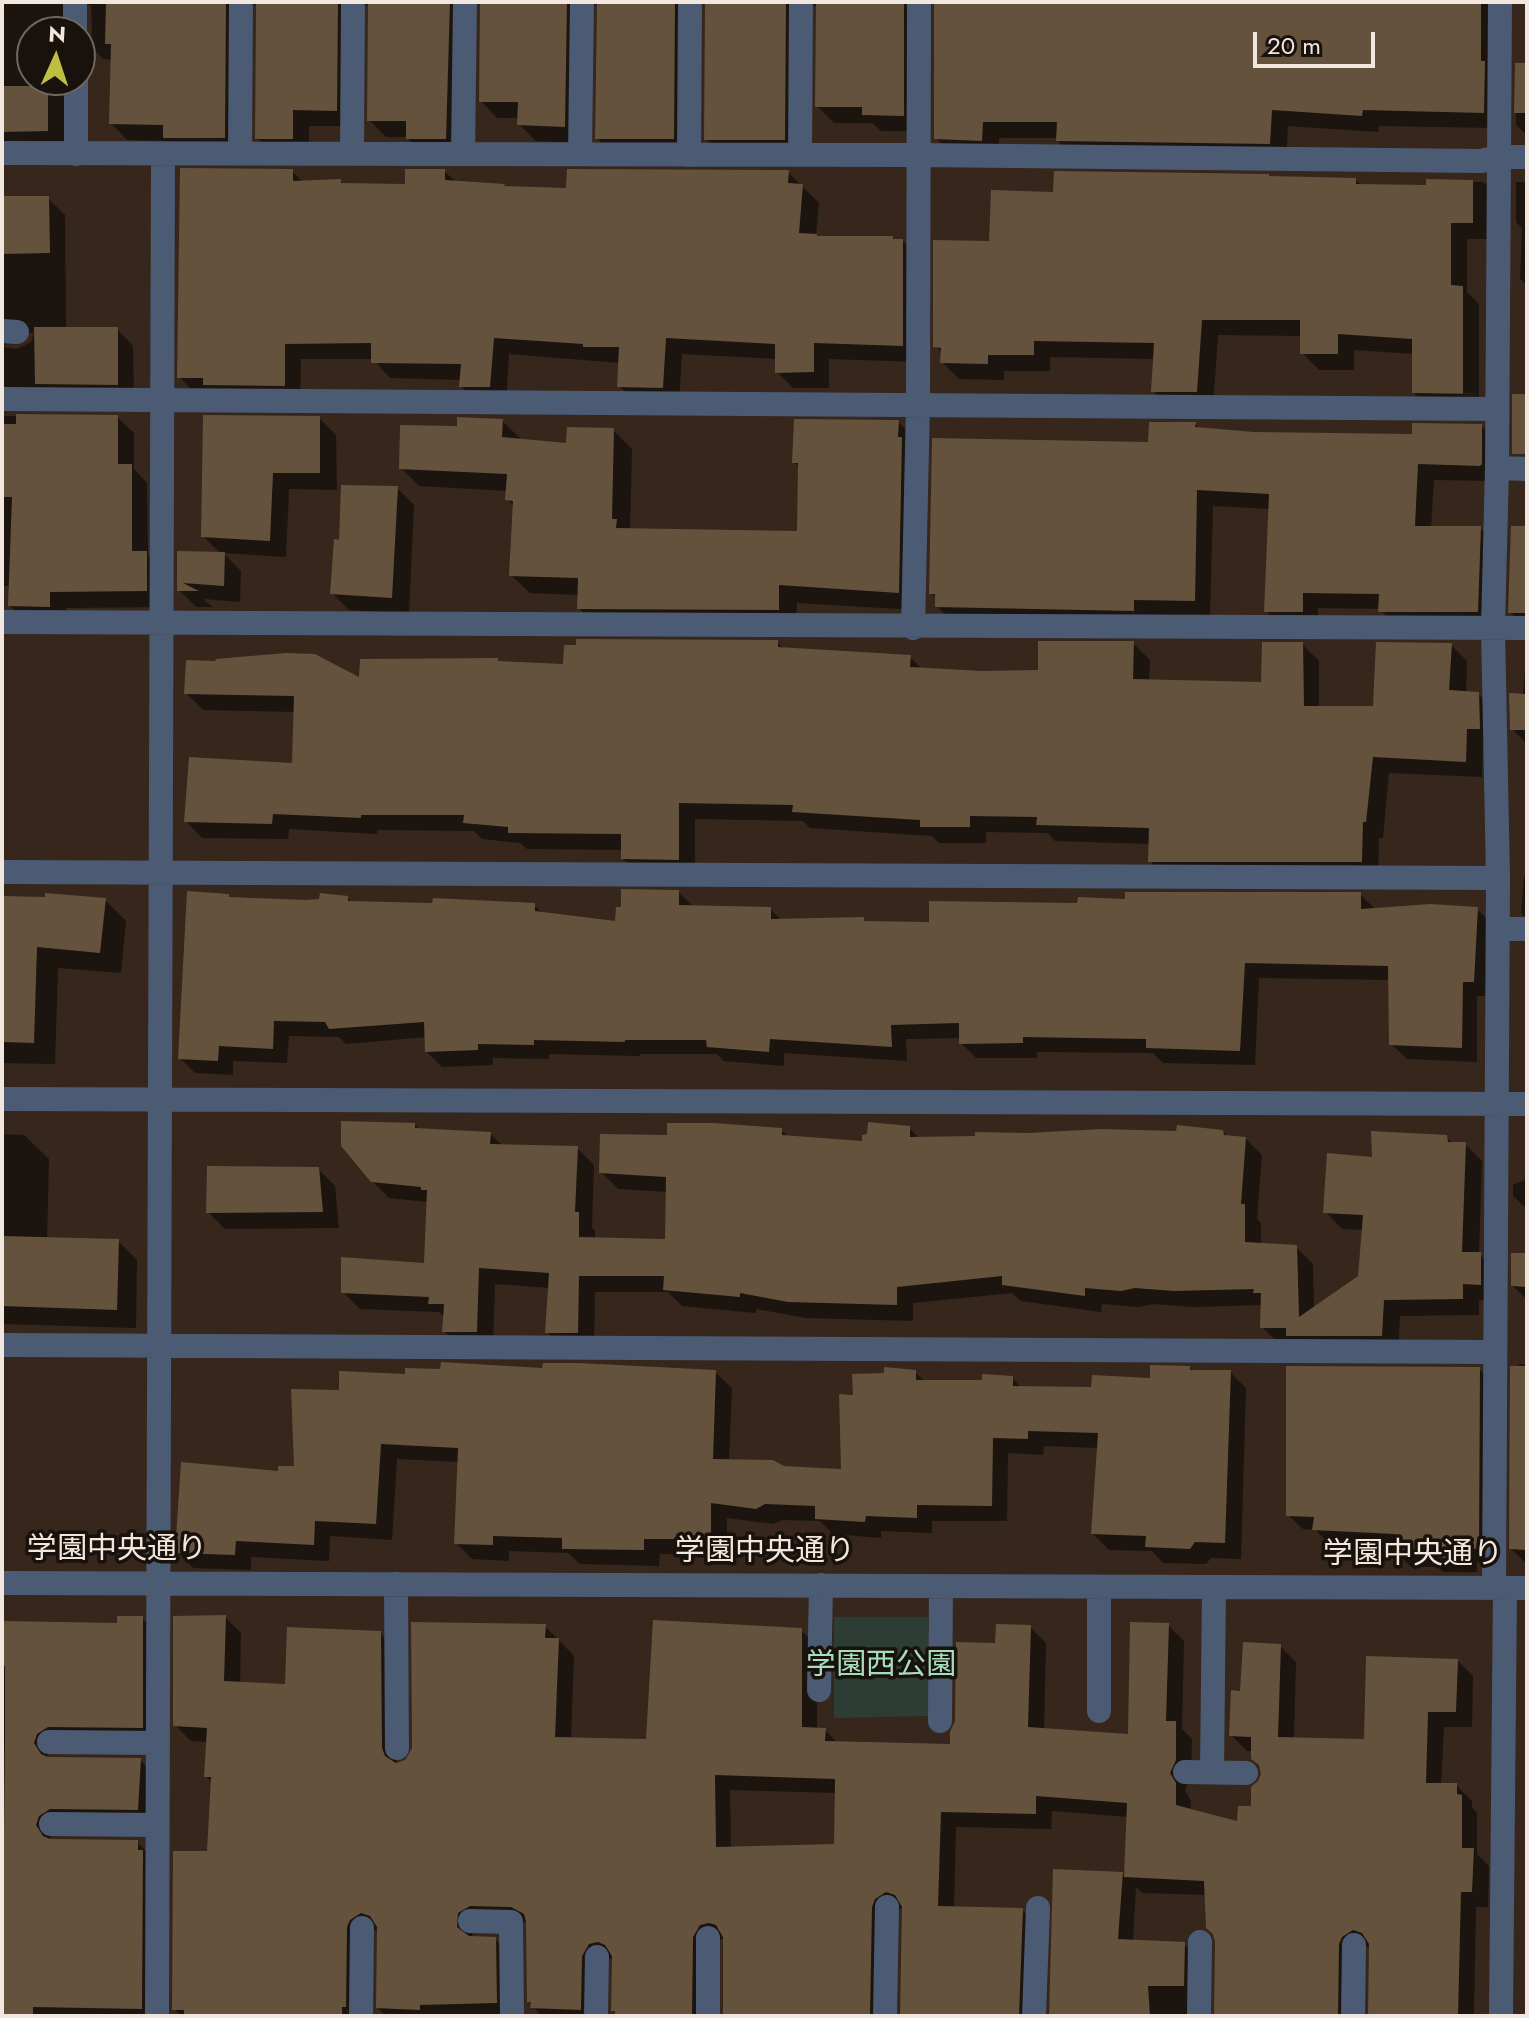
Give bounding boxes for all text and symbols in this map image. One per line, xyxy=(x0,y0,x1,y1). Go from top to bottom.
north arrow xyxy=(16,16,96,96)
scale bar xyxy=(1257,16,1379,66)
text: N xyxy=(48,18,67,50)
text: 20 m xyxy=(1267,28,1321,63)
street label: 学園中央通り xyxy=(27,1533,207,1569)
street label: 学園中央通り xyxy=(675,1535,855,1571)
street label: 学園中央通り xyxy=(1323,1538,1503,1574)
park label: 学園西公園 xyxy=(806,1649,956,1685)

